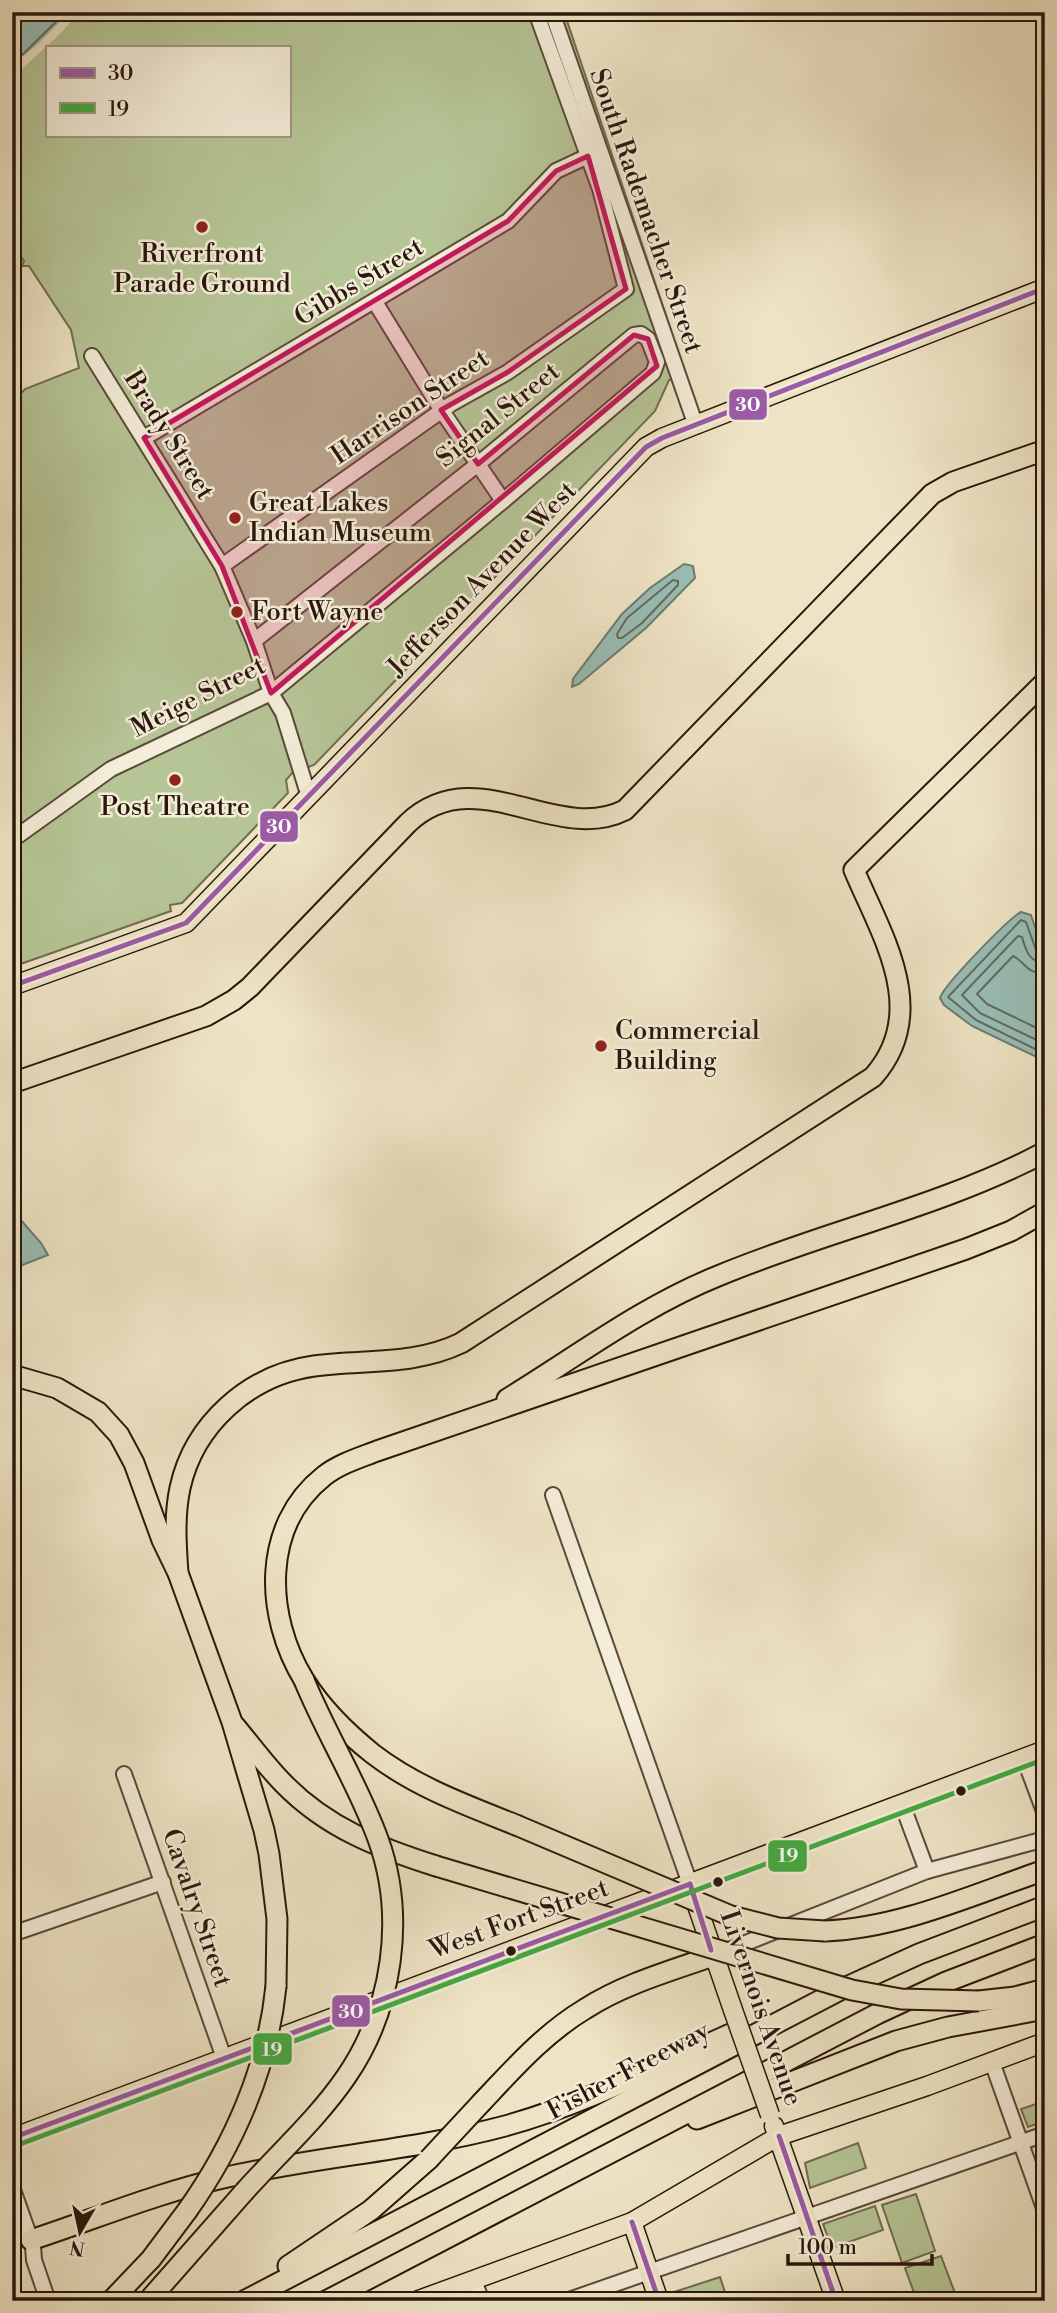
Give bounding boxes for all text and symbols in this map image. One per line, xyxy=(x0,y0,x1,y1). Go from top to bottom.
legend xyxy=(46,46,290,136)
text: 30 xyxy=(108,61,134,87)
street label: South Rademacher Street xyxy=(582,64,710,358)
text: 19 xyxy=(108,97,129,123)
marker: Riverfront Parade Ground xyxy=(194,219,210,235)
street label: Gibbs Street xyxy=(289,231,429,333)
place label: Riverfront Parade Ground xyxy=(114,238,291,300)
street label: Harrison Street xyxy=(325,342,495,472)
street label: Signal Street xyxy=(430,356,566,474)
street label: Brady Street xyxy=(116,364,221,505)
line badge: 30 xyxy=(728,388,768,421)
text: 30 xyxy=(735,393,761,417)
street label: Jefferson Avenue West xyxy=(380,475,583,684)
place label: Great Lakes Indian Museum xyxy=(249,487,432,549)
marker: Great Lakes Indian Museum xyxy=(227,510,243,526)
place label: Fort Wayne xyxy=(251,596,384,628)
marker: Fort Wayne xyxy=(229,604,245,620)
street label: Meige Street xyxy=(125,649,271,745)
marker: Post Theatre xyxy=(167,772,183,788)
place label: Post Theatre xyxy=(100,791,250,823)
line badge: 30 xyxy=(259,810,299,843)
text: 30 xyxy=(266,815,292,839)
place label: Commercial Building xyxy=(614,1015,760,1077)
marker: Commercial Building xyxy=(593,1038,609,1054)
unlabelled marker xyxy=(954,1784,968,1798)
street label: Cavalry Street xyxy=(155,1825,239,1991)
line badge: 19 xyxy=(767,1839,808,1873)
text: 19 xyxy=(778,1844,798,1868)
street label: West Fort Street xyxy=(424,1872,613,1967)
unlabelled marker xyxy=(711,1875,725,1889)
street label: Livernois Avenue xyxy=(713,1906,809,2110)
unlabelled marker xyxy=(504,1944,518,1958)
line badge: 30 xyxy=(331,1994,371,2028)
text: 30 xyxy=(338,2000,364,2024)
street label: Fisher Freeway xyxy=(541,2015,715,2127)
line badge: 19 xyxy=(252,2032,293,2066)
text: 19 xyxy=(262,2038,282,2062)
north arrow xyxy=(46,2198,116,2268)
scale bar xyxy=(788,2222,931,2266)
text: N xyxy=(68,2235,87,2261)
text: 100 m xyxy=(798,2235,857,2261)

